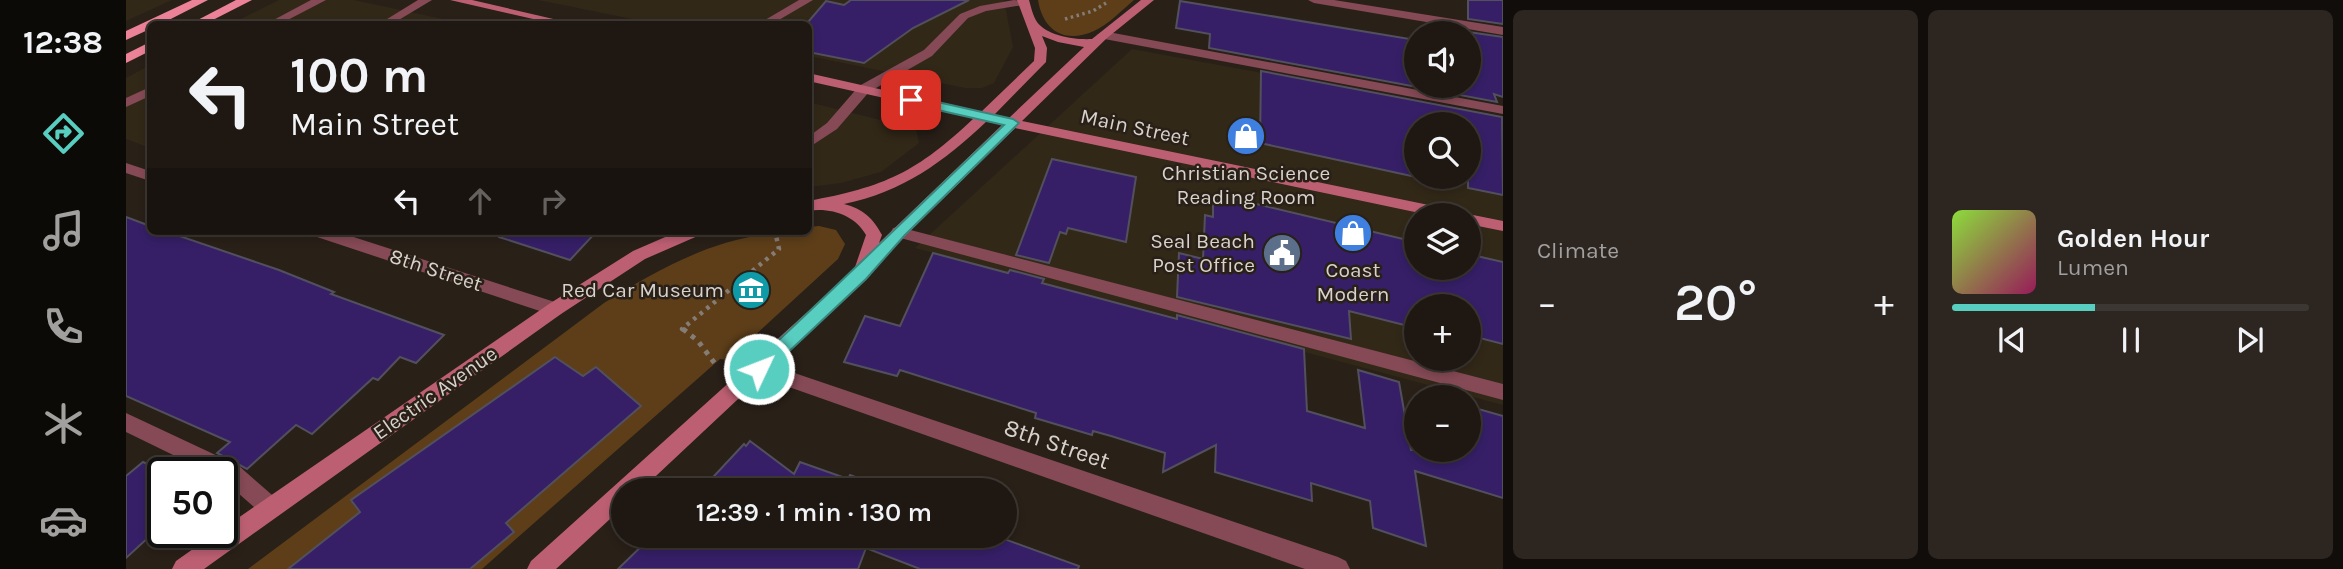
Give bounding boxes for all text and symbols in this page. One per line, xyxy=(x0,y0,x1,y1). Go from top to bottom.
map controls xyxy=(1404,21,1481,462)
button: sound xyxy=(1404,21,1481,98)
text: 12:38 xyxy=(23,24,103,61)
text: 100 m xyxy=(290,47,428,104)
icon: left xyxy=(175,49,266,140)
pin xyxy=(881,70,941,130)
icon: arrive xyxy=(892,81,930,119)
street label: Main Street xyxy=(1078,104,1192,150)
text: Main Street xyxy=(290,106,459,143)
icon: directions xyxy=(39,109,88,158)
button: search xyxy=(1404,112,1481,189)
shop icon: Christian Science Reading Room xyxy=(1225,115,1267,157)
place label: Christian Science Reading Room xyxy=(1162,161,1330,209)
icon: left xyxy=(388,182,426,220)
icon: ahead xyxy=(461,182,499,220)
icon: right xyxy=(534,182,572,220)
button: layers xyxy=(1404,203,1481,280)
icon: music xyxy=(39,206,88,255)
shop icon: Coast Modern xyxy=(1332,212,1374,254)
text: Golden Hour xyxy=(2057,223,2209,254)
place label: Seal Beach Post Office xyxy=(1150,229,1255,277)
public building icon: Seal Beach Post Office xyxy=(1261,232,1303,274)
text: Climate xyxy=(1537,237,1619,264)
street label: 8th Street xyxy=(387,244,486,296)
text: Lumen xyxy=(2057,254,2129,281)
place label: Coast Modern xyxy=(1317,258,1389,306)
museum icon: Red Car Museum xyxy=(730,269,772,311)
text: 20° xyxy=(1674,272,1757,333)
place label: Red Car Museum xyxy=(561,278,724,302)
text: − xyxy=(1537,281,1557,326)
text: + xyxy=(1874,281,1894,326)
button: + xyxy=(1404,294,1481,371)
icon: phone xyxy=(39,302,88,351)
icon: previous xyxy=(1993,321,2031,359)
icon: pause xyxy=(2112,321,2150,359)
icon: next xyxy=(2231,321,2269,359)
position arrow xyxy=(722,332,796,406)
street label: Electric Avenue xyxy=(368,341,502,445)
button: − xyxy=(1404,385,1481,462)
icon: climate xyxy=(39,399,88,448)
street label: 8th Street xyxy=(1001,413,1113,475)
speed limit sign: 50 xyxy=(147,457,238,548)
icon: car xyxy=(39,496,88,545)
text: 12:39 · 1 min · 130 m xyxy=(696,497,932,528)

